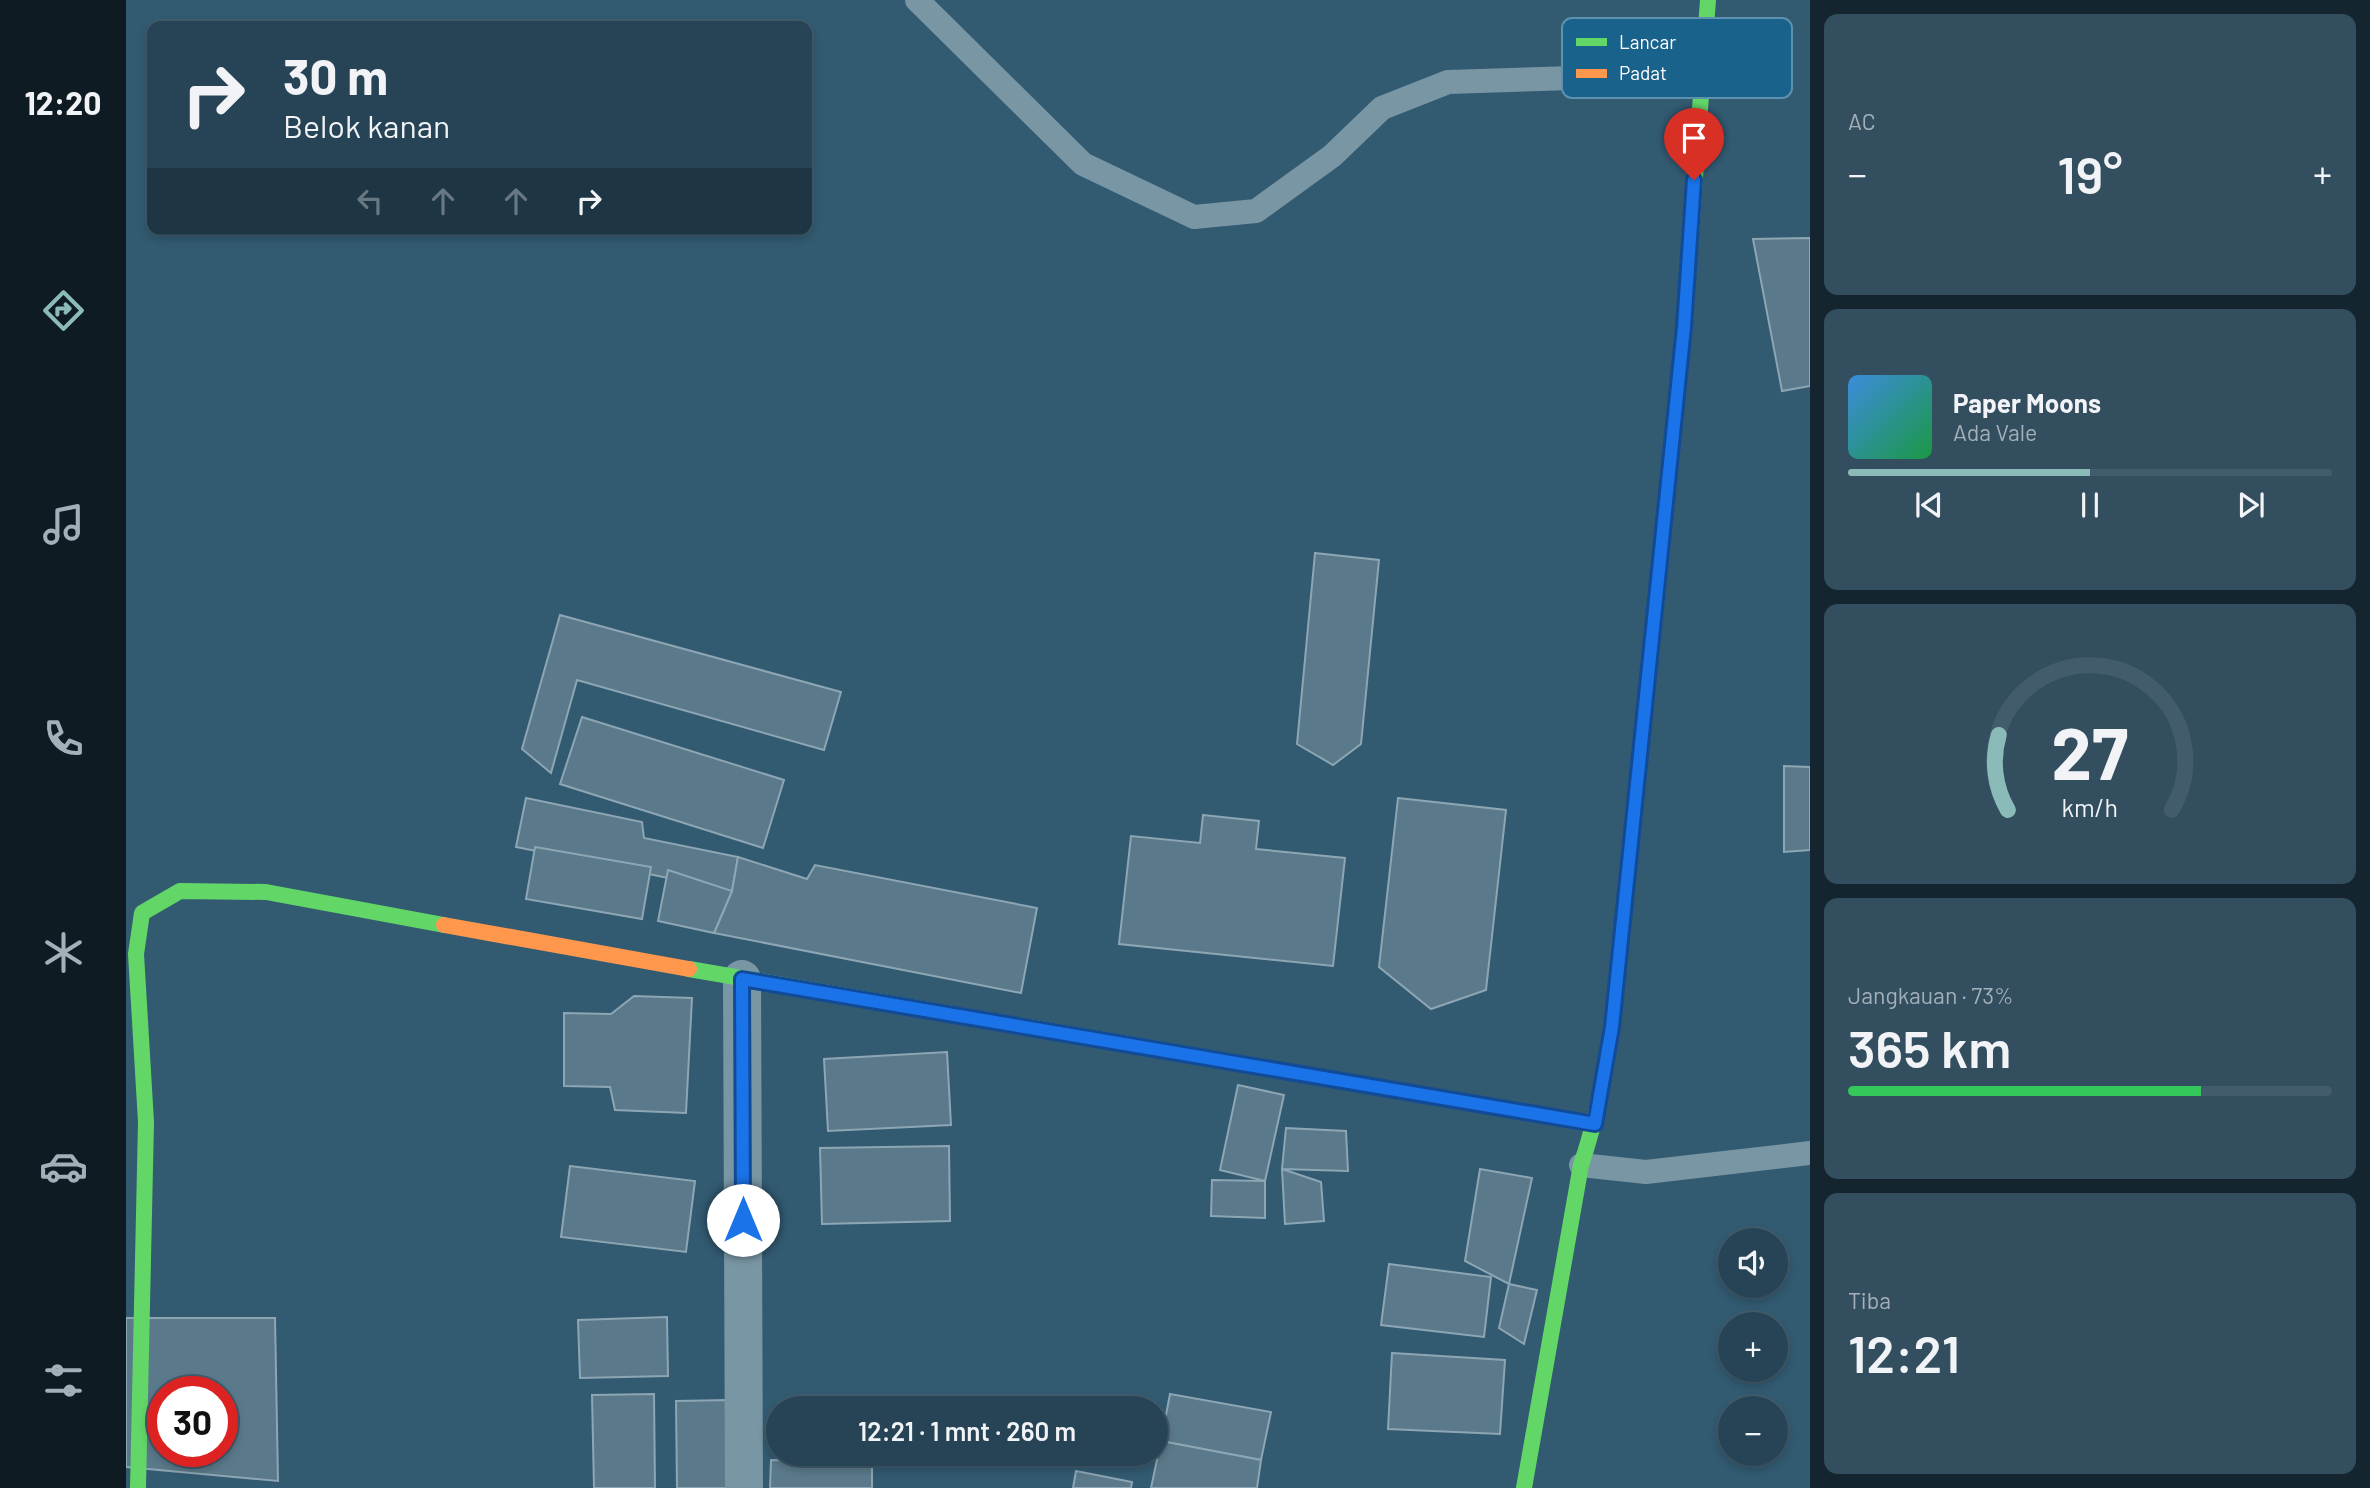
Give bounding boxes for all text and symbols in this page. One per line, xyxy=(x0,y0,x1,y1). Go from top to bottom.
legend xyxy=(1562,18,1792,98)
text: Lancar xyxy=(1619,30,1676,53)
text: 30 m xyxy=(283,46,388,105)
icon: right xyxy=(168,49,259,140)
text: Padat xyxy=(1619,61,1667,84)
text: 12:20 xyxy=(24,83,102,121)
text: Belok kanan xyxy=(283,106,450,144)
text: AC xyxy=(1848,107,1876,135)
pin xyxy=(1664,108,1724,180)
icon: arrive xyxy=(1675,119,1713,157)
text: 19° xyxy=(2057,142,2123,204)
text: − xyxy=(1848,150,1867,196)
text: + xyxy=(2313,150,2332,196)
icon: left xyxy=(351,182,389,220)
icon: ahead xyxy=(424,182,462,220)
icon: ahead xyxy=(497,182,535,220)
icon: right xyxy=(570,182,608,220)
icon: directions xyxy=(39,286,88,335)
text: Paper Moons xyxy=(1953,387,2101,418)
text: Ada Vale xyxy=(1953,418,2037,446)
icon: previous xyxy=(1910,486,1948,524)
icon: pause xyxy=(2071,486,2109,524)
icon: next xyxy=(2232,486,2270,524)
icon: music xyxy=(39,500,88,549)
text: 27 xyxy=(2052,707,2128,795)
icon: phone xyxy=(39,714,88,763)
text: km/h xyxy=(2062,792,2118,822)
icon: climate xyxy=(39,928,88,977)
text: Jangkauan · 73% xyxy=(1848,981,2014,1009)
text: 365 km xyxy=(1848,1016,2011,1078)
icon: car xyxy=(39,1142,88,1191)
position arrow xyxy=(706,1183,780,1257)
map controls xyxy=(1718,1228,1788,1466)
button: sound xyxy=(1718,1228,1788,1298)
text: Tiba xyxy=(1848,1286,1891,1314)
button: + xyxy=(1718,1312,1788,1382)
text: 12:21 xyxy=(1848,1321,1960,1383)
icon: filters xyxy=(39,1356,88,1405)
speed limit sign: 30 xyxy=(147,1376,238,1467)
button: − xyxy=(1718,1396,1788,1466)
text: 12:21 · 1 mnt · 260 m xyxy=(858,1415,1076,1446)

